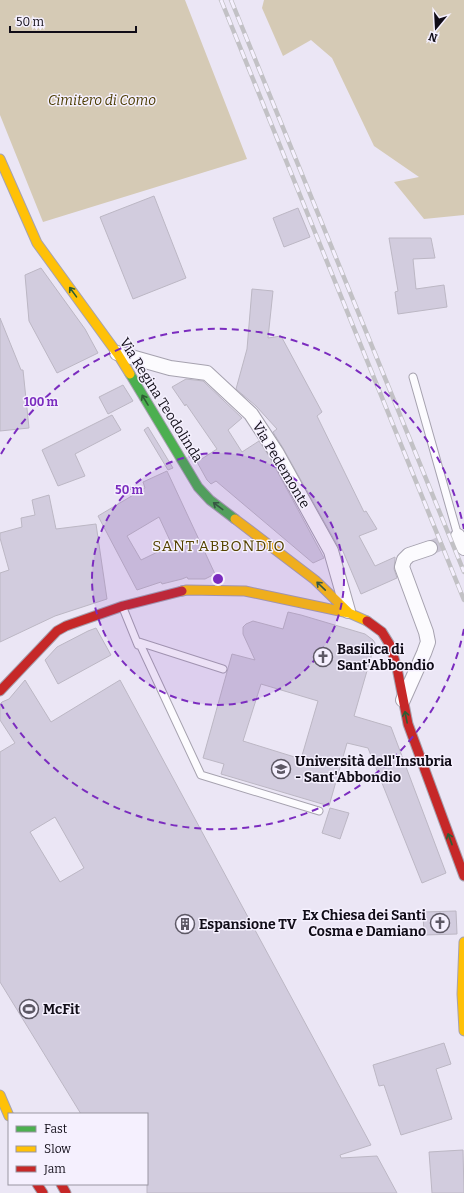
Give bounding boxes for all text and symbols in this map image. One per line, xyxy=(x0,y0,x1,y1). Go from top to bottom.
scale bar xyxy=(10,8,136,34)
north arrow xyxy=(416,8,456,48)
text: 50 m xyxy=(16,15,45,29)
text: N xyxy=(427,29,439,45)
park label: Cimitero di Como xyxy=(48,92,156,109)
one-way arrow xyxy=(69,287,77,298)
street label: Via Regina Teodolinda xyxy=(116,335,206,466)
text: 100 m xyxy=(24,395,59,409)
one-way arrow xyxy=(141,395,149,406)
street label: Via Pedemonte xyxy=(248,419,314,511)
text: 50 m xyxy=(115,483,143,497)
one-way arrow xyxy=(213,502,224,511)
district label: SANT'ABBONDIO xyxy=(152,537,286,555)
centre of rings xyxy=(211,572,225,586)
one-way arrow xyxy=(316,581,326,591)
place label: Basilica di Sant'Abbondio xyxy=(337,641,434,674)
church icon: Basilica di Sant'Abbondio xyxy=(312,646,334,668)
one-way arrow xyxy=(402,711,410,724)
place label: Università dell'Insubria - Sant'Abbondio xyxy=(295,753,452,786)
school or university icon: Università dell'Insubria - Sant'Abbondio xyxy=(270,758,292,780)
one-way arrow xyxy=(446,834,454,846)
place label: Ex Chiesa dei Santi Cosma e Damiano xyxy=(302,907,427,940)
church icon: Ex Chiesa dei Santi Cosma e Damiano xyxy=(429,912,451,934)
building icon: Espansione TV xyxy=(174,913,196,935)
place label: Espansione TV xyxy=(199,916,297,933)
sports icon: McFit xyxy=(18,998,40,1020)
place label: McFit xyxy=(43,1001,80,1018)
legend xyxy=(8,1113,148,1185)
text: Fast xyxy=(44,1122,68,1136)
text: Slow xyxy=(44,1142,71,1156)
text: Jam xyxy=(43,1162,66,1176)

